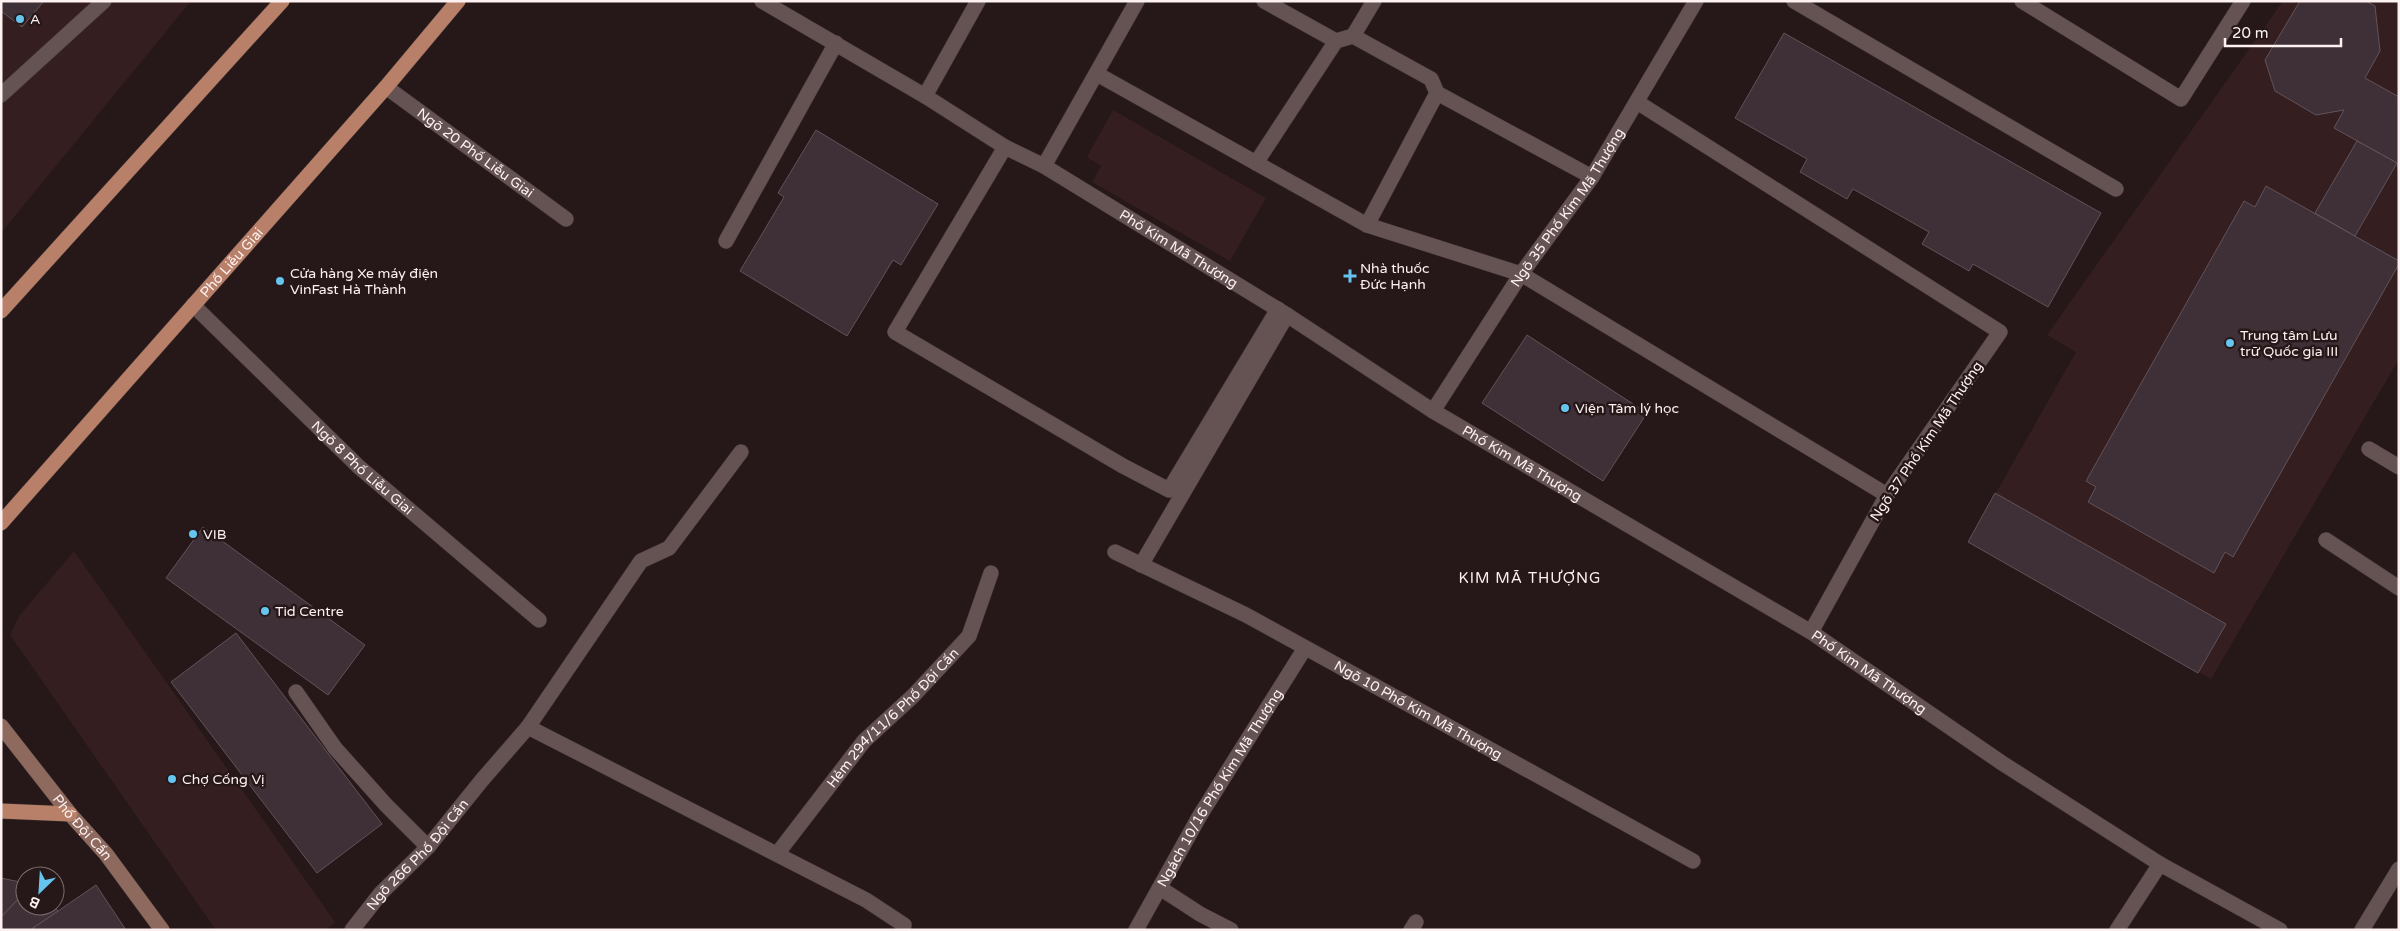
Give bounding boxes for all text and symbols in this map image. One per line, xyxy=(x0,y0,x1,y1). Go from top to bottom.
place label: A xyxy=(30,11,40,28)
marker: A xyxy=(14,13,26,25)
scale bar xyxy=(2225,15,2341,47)
text: 20 m xyxy=(2232,24,2269,42)
street label: Ngõ 20 Phố Liễu Giai xyxy=(414,105,537,201)
street label: Ngõ 35 Phố Kim Mã Thượng xyxy=(1507,125,1628,290)
street label: Phố Kim Mã Thượng xyxy=(1116,206,1241,292)
street label: Phố Liễu Giai xyxy=(196,224,267,301)
place label: Nhà thuốc Đức Hạnh xyxy=(1360,260,1429,293)
place label: Cửa hàng Xe máy điện VinFast Hà Thành xyxy=(290,265,438,298)
marker: Nhà thuốc Đức Hạnh xyxy=(1344,270,1356,282)
marker: Cửa hàng Xe máy điện VinFast Hà Thành xyxy=(274,275,286,287)
place label: Trung tâm Lưu trữ Quốc gia III xyxy=(2240,327,2338,360)
marker: Trung tâm Lưu trữ Quốc gia III xyxy=(2224,337,2236,349)
street label: Ngõ 37 Phố Kim Mã Thượng xyxy=(1866,358,1986,524)
place label: Viện Tâm lý học xyxy=(1575,400,1679,417)
marker: Viện Tâm lý học xyxy=(1559,402,1571,414)
street label: Ngõ 8 Phố Liễu Giai xyxy=(308,417,417,518)
street label: Phố Kim Mã Thượng xyxy=(1459,422,1585,505)
place label: VIB xyxy=(203,526,226,543)
marker: VIB xyxy=(187,528,199,540)
district label: KIM MÃ THƯỢNG xyxy=(1459,569,1601,587)
place label: Tid Centre xyxy=(275,603,344,620)
marker: Tid Centre xyxy=(259,605,271,617)
street label: Phố Kim Mã Thượng xyxy=(1808,627,1930,718)
street label: Hẻm 294/11/6 Phố Đội Cấn xyxy=(823,645,962,791)
street label: Ngõ 10 Phố Kim Mã Thượng xyxy=(1331,657,1505,763)
street label: Ngách 10/16 Phố Kim Mã Thượng xyxy=(1154,686,1286,890)
place label: Chợ Cống Vị xyxy=(182,771,265,788)
marker: Chợ Cống Vị xyxy=(166,773,178,785)
street label: Phố Đội Cấn xyxy=(49,791,116,864)
street label: Ngõ 266 Phố Đội Cấn xyxy=(363,796,472,914)
north arrow xyxy=(15,866,65,916)
text: B xyxy=(26,892,43,912)

